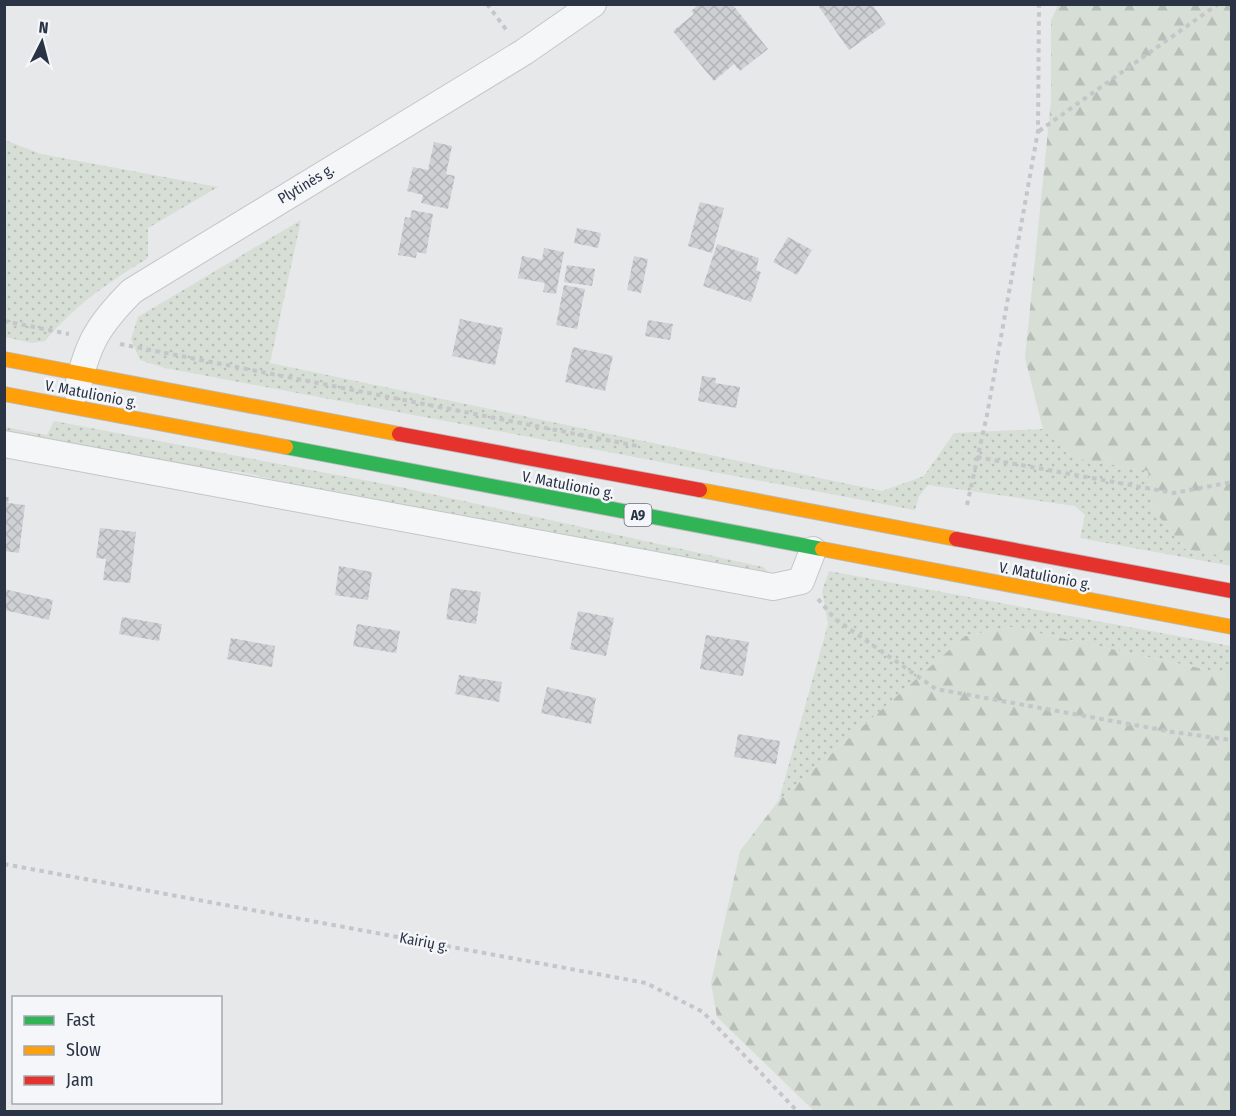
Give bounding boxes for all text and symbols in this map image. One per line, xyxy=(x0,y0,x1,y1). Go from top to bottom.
north arrow xyxy=(12,12,72,72)
text: N xyxy=(38,18,49,38)
street label: Plytinės g. xyxy=(275,160,337,208)
street label: V. Matulionio g. xyxy=(43,376,139,412)
street label: V. Matulionio g. xyxy=(520,467,616,503)
road number: A9 xyxy=(624,504,652,526)
street label: V. Matulionio g. xyxy=(997,558,1093,594)
street label: Kairių g. xyxy=(398,928,450,956)
legend xyxy=(12,996,222,1104)
text: Fast xyxy=(66,1009,95,1031)
text: Slow xyxy=(66,1039,101,1061)
text: Jam xyxy=(66,1069,94,1091)

